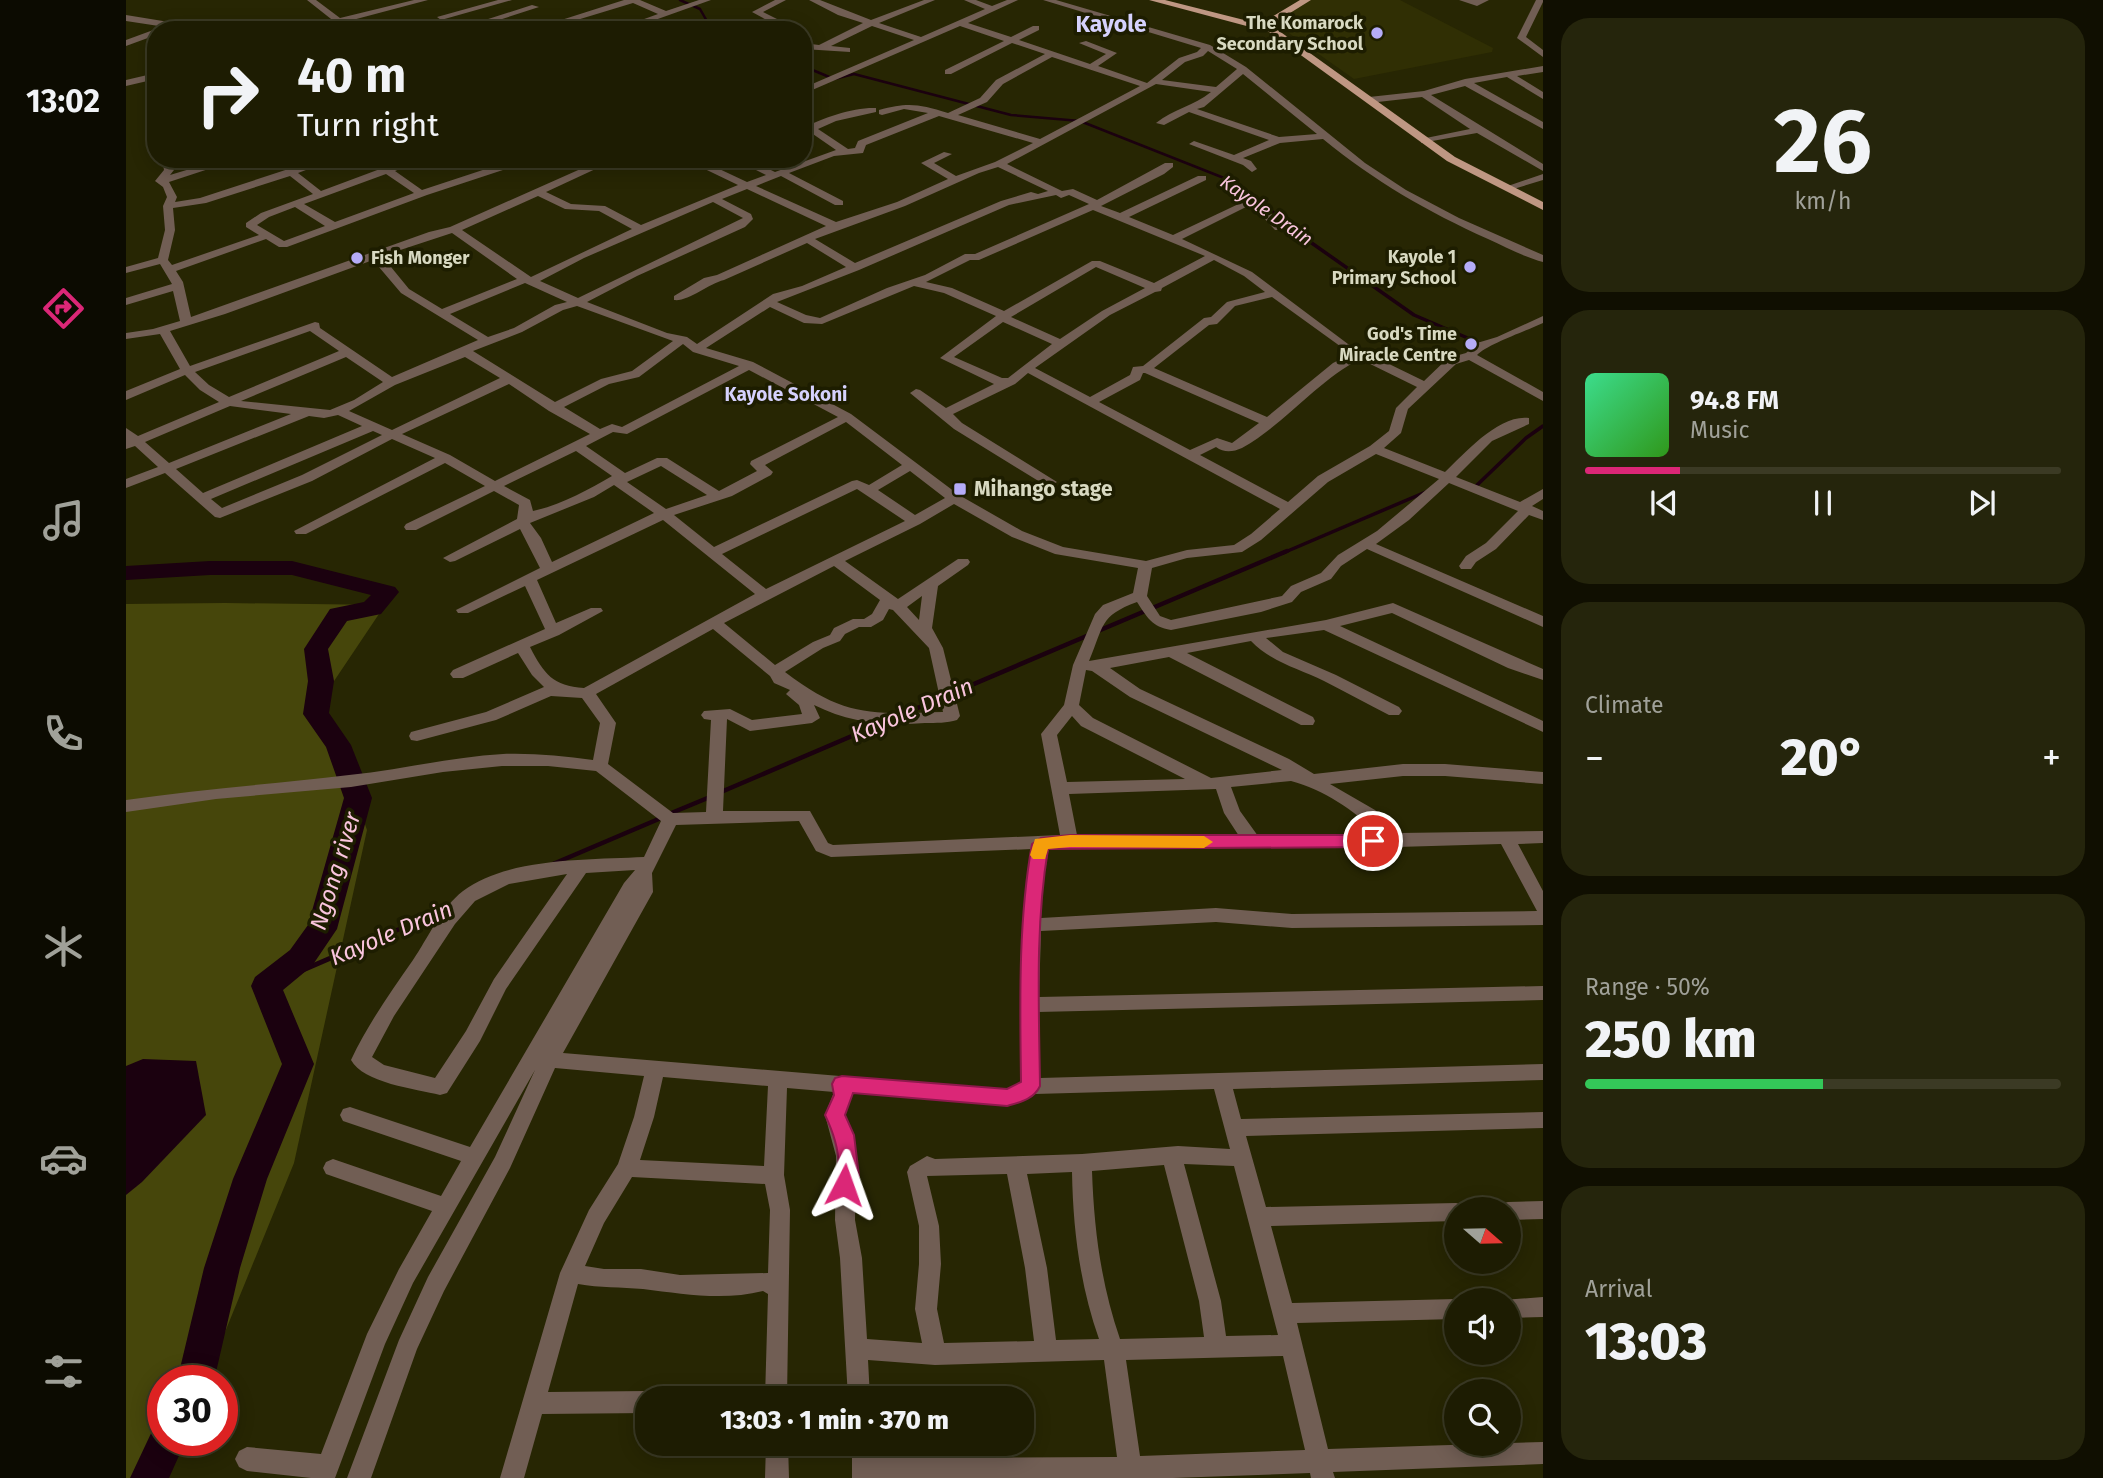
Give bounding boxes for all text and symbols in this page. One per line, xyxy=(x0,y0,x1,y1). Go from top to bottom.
district label: Kayole xyxy=(1075,10,1147,38)
place label: The Komarock Secondary School xyxy=(1216,12,1364,55)
marker: The Komarock Secondary School xyxy=(1369,25,1385,41)
text: 40 m xyxy=(297,46,406,105)
icon: right xyxy=(182,49,273,140)
text: 13:02 xyxy=(26,82,100,120)
text: 26 xyxy=(1774,87,1872,196)
text: Turn right xyxy=(297,106,439,144)
water label: Kayole Drain xyxy=(1216,170,1317,251)
text: km/h xyxy=(1795,187,1851,215)
place label: Kayole 1 Primary School xyxy=(1332,246,1457,289)
place label: Fish Monger xyxy=(371,247,470,269)
marker: Fish Monger xyxy=(349,250,365,266)
marker: Kayole 1 Primary School xyxy=(1462,259,1478,275)
icon: directions xyxy=(39,284,88,333)
place label: God's Time Miracle Centre xyxy=(1339,323,1457,366)
marker: God's Time Miracle Centre xyxy=(1463,336,1479,352)
district label: Kayole Sokoni xyxy=(725,383,847,406)
text: 94.8 FM xyxy=(1690,385,1779,416)
text: Music xyxy=(1690,416,1750,444)
place label: Mihango stage xyxy=(974,476,1113,502)
marker: Mihango stage xyxy=(952,481,968,497)
icon: previous xyxy=(1645,484,1683,522)
icon: pause xyxy=(1804,484,1842,522)
icon: next xyxy=(1963,484,2001,522)
icon: music xyxy=(39,496,88,545)
water label: Kayole Drain xyxy=(847,672,977,748)
text: Climate xyxy=(1585,691,1664,719)
icon: phone xyxy=(39,709,88,758)
text: 20° xyxy=(1780,726,1866,789)
text: − xyxy=(1585,735,1604,781)
text: + xyxy=(2042,735,2061,781)
water label: Ngong river xyxy=(304,808,367,933)
pin xyxy=(1343,811,1403,871)
icon: arrive xyxy=(1354,822,1392,860)
water label: Kayole Drain xyxy=(326,895,456,971)
icon: climate xyxy=(39,922,88,971)
text: Range · 50% xyxy=(1585,973,1710,1001)
text: 250 km xyxy=(1585,1008,1756,1071)
icon: car xyxy=(39,1134,88,1183)
position arrow xyxy=(807,1148,881,1222)
north arrow xyxy=(1444,1197,1521,1274)
map controls xyxy=(1444,1197,1521,1456)
text: Arrival xyxy=(1585,1275,1652,1303)
button: sound xyxy=(1444,1288,1521,1365)
text: 13:03 xyxy=(1585,1310,1707,1373)
icon: filters xyxy=(39,1347,88,1396)
speed limit sign: 30 xyxy=(147,1365,238,1456)
button: search xyxy=(1444,1379,1521,1456)
text: 13:03 · 1 min · 370 m xyxy=(720,1405,949,1436)

